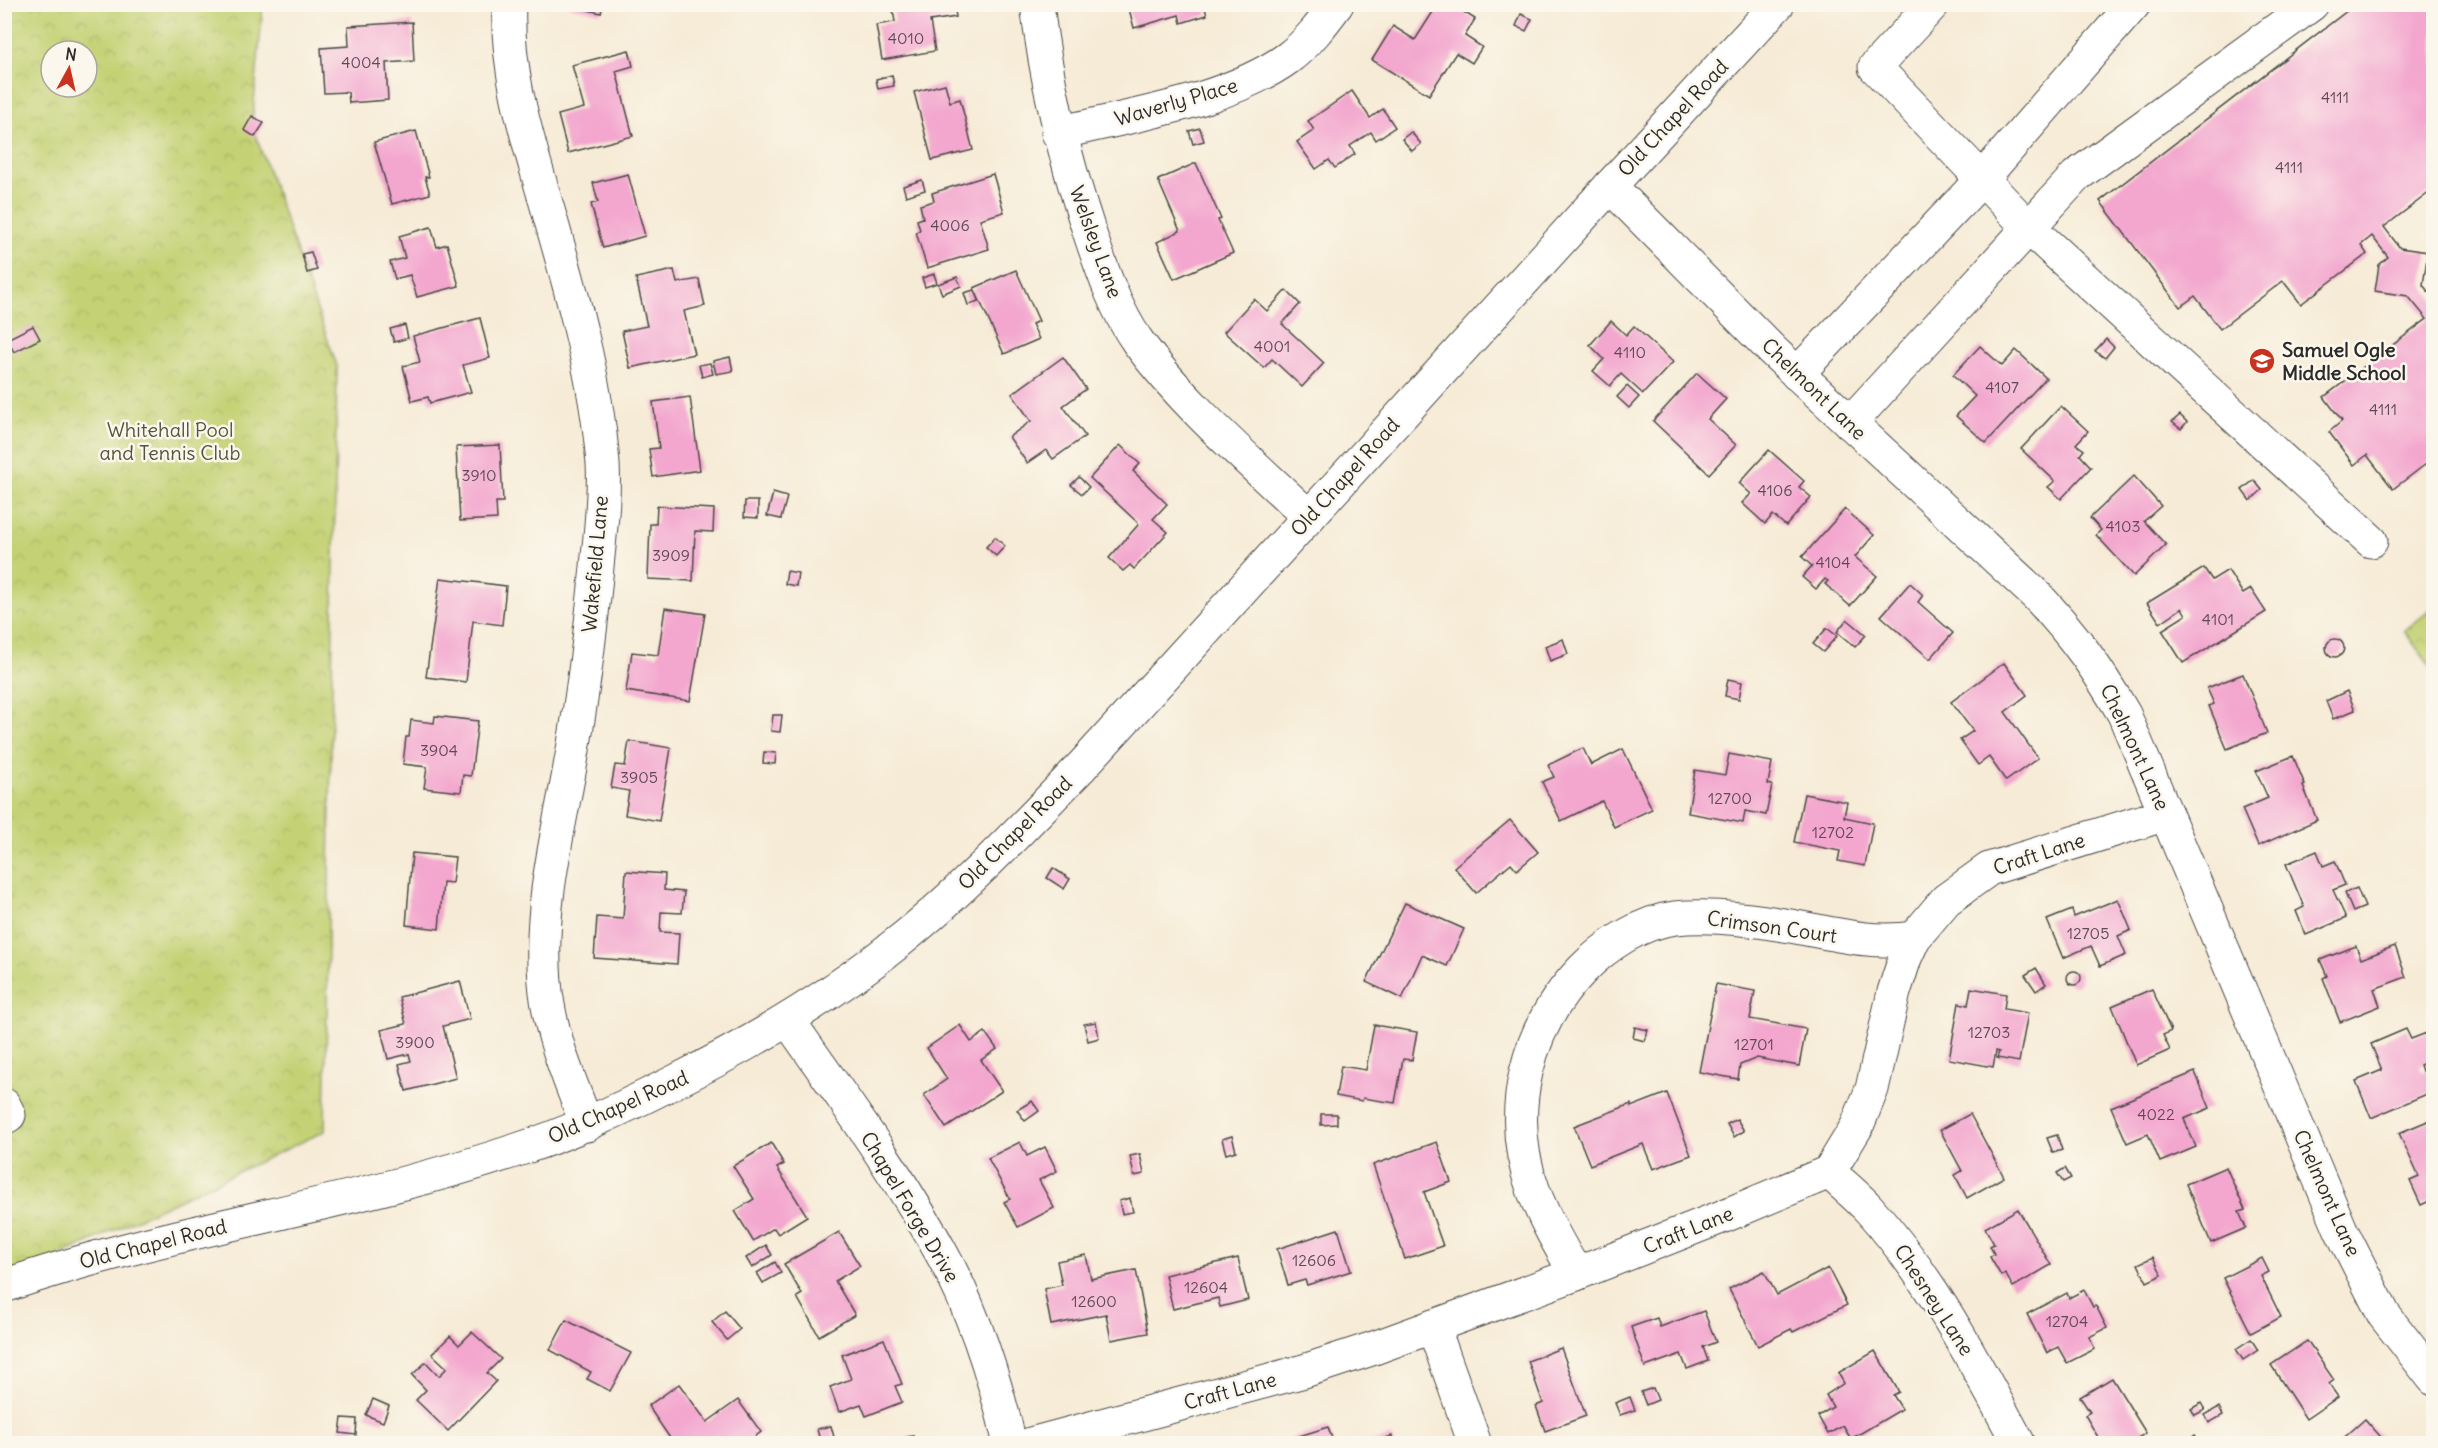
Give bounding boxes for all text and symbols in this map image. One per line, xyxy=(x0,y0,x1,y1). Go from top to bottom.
house number: 4010 xyxy=(888,28,924,48)
north arrow xyxy=(39,39,99,99)
text: N xyxy=(64,43,78,65)
house number: 4004 xyxy=(341,52,381,72)
street label: Old Chapel Road xyxy=(1612,54,1733,181)
street label: Waverly Place xyxy=(1112,72,1240,131)
house number: 4111 xyxy=(2321,87,2349,107)
house number: 4111 xyxy=(2275,157,2303,177)
street label: Welsley Lane xyxy=(1065,182,1128,301)
house number: 4006 xyxy=(930,215,970,235)
street label: Chelmont Lane xyxy=(1757,332,1872,445)
house number: 4001 xyxy=(1254,336,1290,356)
place label: Samuel Ogle Middle School xyxy=(2282,337,2406,385)
house number: 4110 xyxy=(1614,342,1646,362)
school or university icon: Samuel Ogle Middle School xyxy=(2247,346,2277,376)
house number: 4107 xyxy=(1985,377,2019,397)
house number: 4111 xyxy=(2369,399,2397,419)
street label: Old Chapel Road xyxy=(1285,412,1405,541)
park label: Whitehall Pool and Tennis Club xyxy=(99,417,241,465)
house number: 3910 xyxy=(461,465,497,485)
house number: 4106 xyxy=(1757,480,1793,500)
street label: Wakefield Lane xyxy=(576,495,613,633)
house number: 4103 xyxy=(2105,516,2141,536)
house number: 3909 xyxy=(652,545,690,565)
house number: 4104 xyxy=(1815,552,1851,572)
house number: 4101 xyxy=(2202,609,2234,629)
street label: Chelmont Lane xyxy=(2095,680,2176,814)
house number: 3904 xyxy=(420,740,458,760)
house number: 3905 xyxy=(620,767,658,787)
street label: Old Chapel Road xyxy=(952,770,1077,895)
house number: 12700 xyxy=(1708,788,1752,808)
house number: 12702 xyxy=(1812,822,1854,842)
street label: Craft Lane xyxy=(1990,827,2088,880)
street label: Crimson Court xyxy=(1706,905,1839,948)
house number: 12705 xyxy=(2067,923,2109,943)
house number: 12703 xyxy=(1968,1022,2010,1042)
house number: 3900 xyxy=(395,1032,435,1052)
house number: 12701 xyxy=(1734,1034,1774,1054)
street label: Old Chapel Road xyxy=(544,1064,692,1149)
house number: 4022 xyxy=(2137,1104,2175,1124)
street label: Chelmont Lane xyxy=(2288,1126,2367,1260)
street label: Chapel Forge Drive xyxy=(856,1127,965,1287)
street label: Craft Lane xyxy=(1639,1200,1737,1259)
street label: Old Chapel Road xyxy=(77,1213,229,1274)
street label: Chesney Lane xyxy=(1889,1239,1980,1360)
house number: 12606 xyxy=(1292,1250,1336,1270)
house number: 12604 xyxy=(1184,1277,1228,1297)
house number: 12600 xyxy=(1071,1291,1117,1311)
house number: 12704 xyxy=(2046,1311,2088,1331)
street label: Craft Lane xyxy=(1181,1366,1279,1415)

